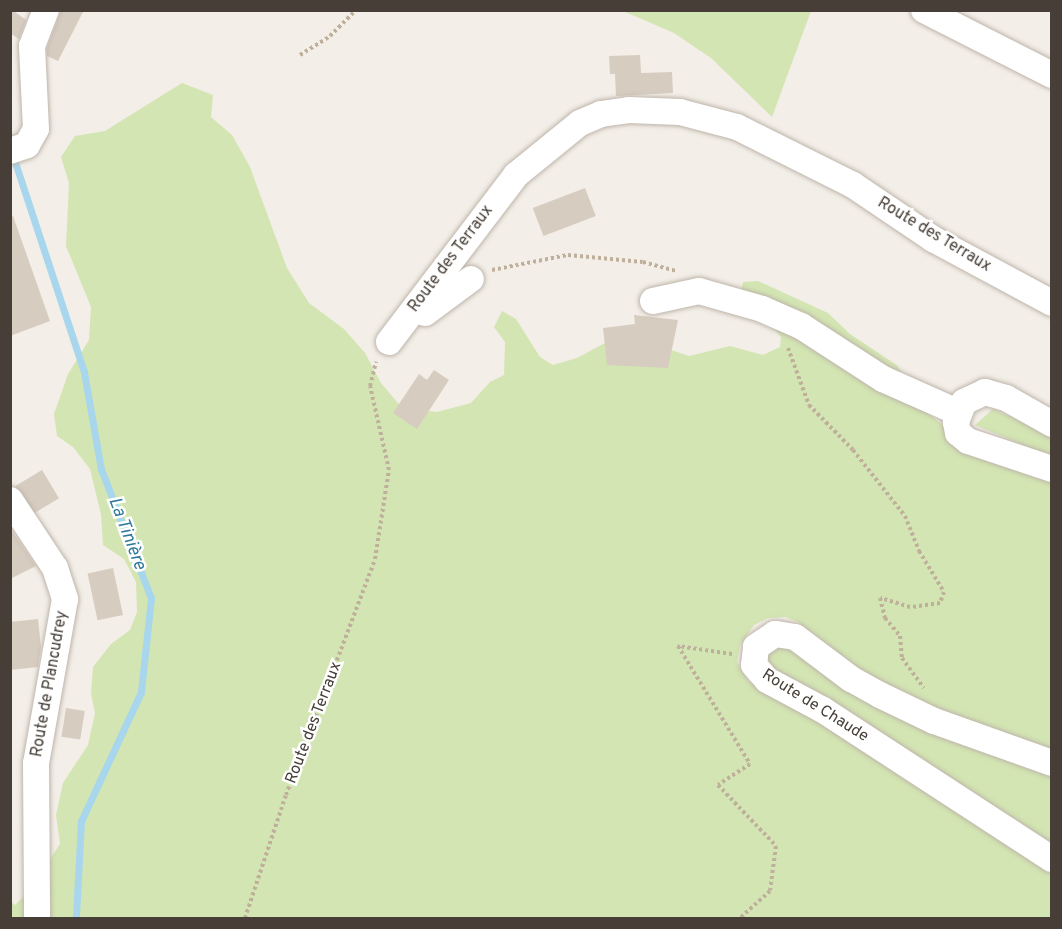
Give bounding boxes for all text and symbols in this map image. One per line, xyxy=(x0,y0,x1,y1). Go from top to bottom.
street label: Route des Terraux xyxy=(873,193,995,277)
street label: Route des Terraux xyxy=(404,201,498,317)
water label: La Tinière xyxy=(102,494,150,574)
street label: Route de Plancudrey xyxy=(28,609,72,759)
street label: Route des Terraux xyxy=(282,659,346,787)
street label: Route de Chaude xyxy=(758,665,872,747)

